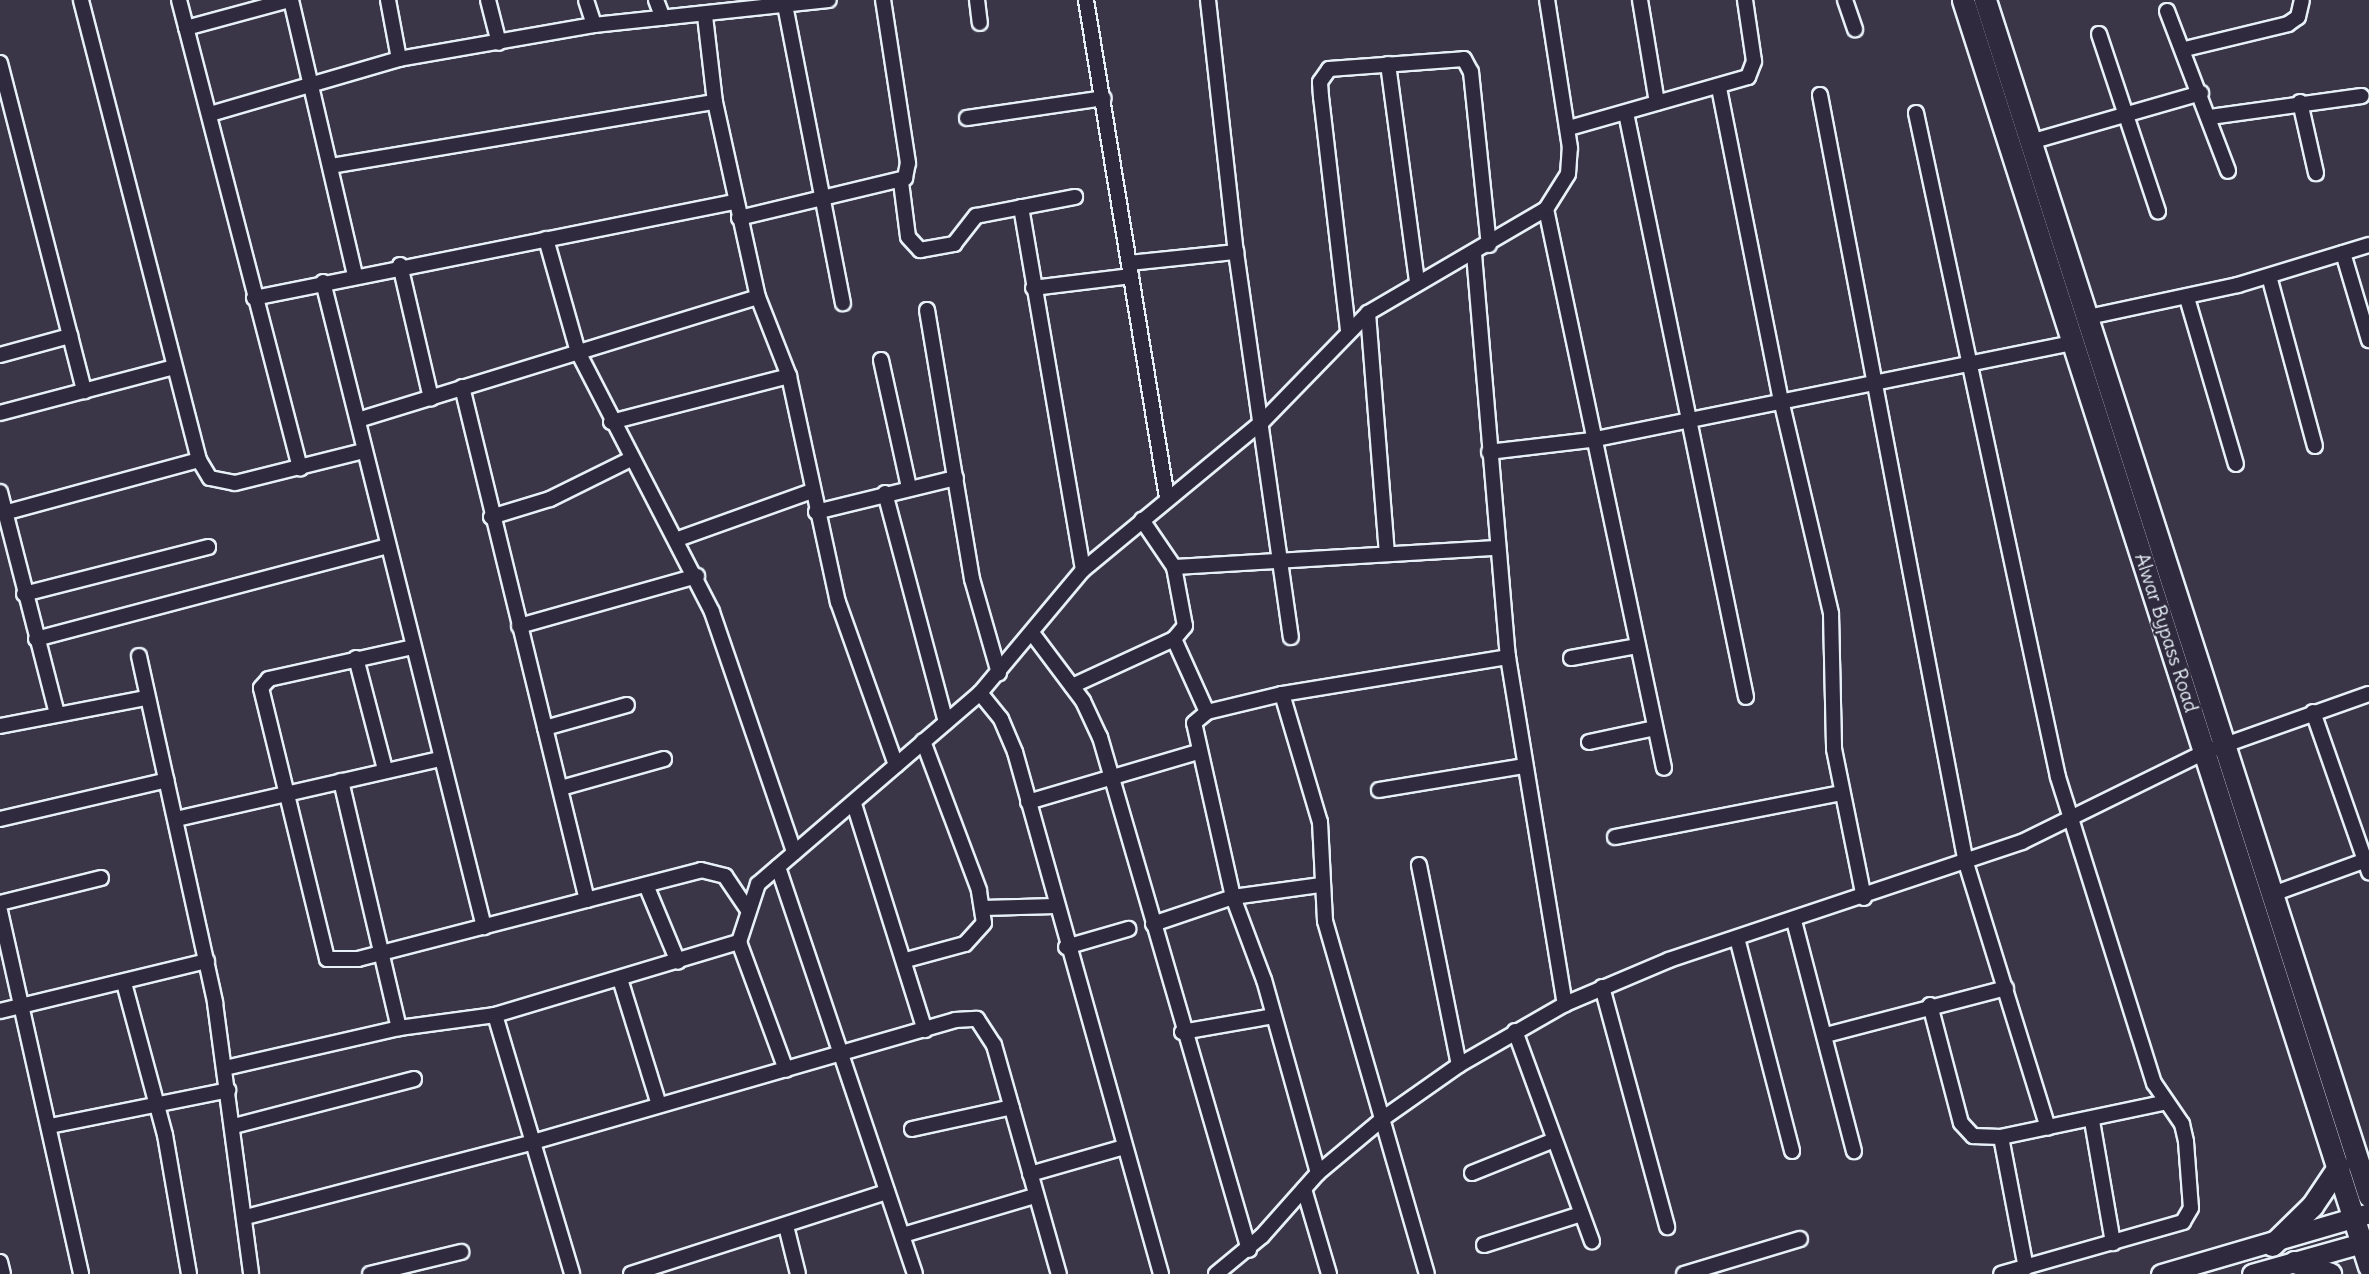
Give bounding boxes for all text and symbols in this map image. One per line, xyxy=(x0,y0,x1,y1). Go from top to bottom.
street label: Alwar Bypass Road xyxy=(2130,551,2202,715)

